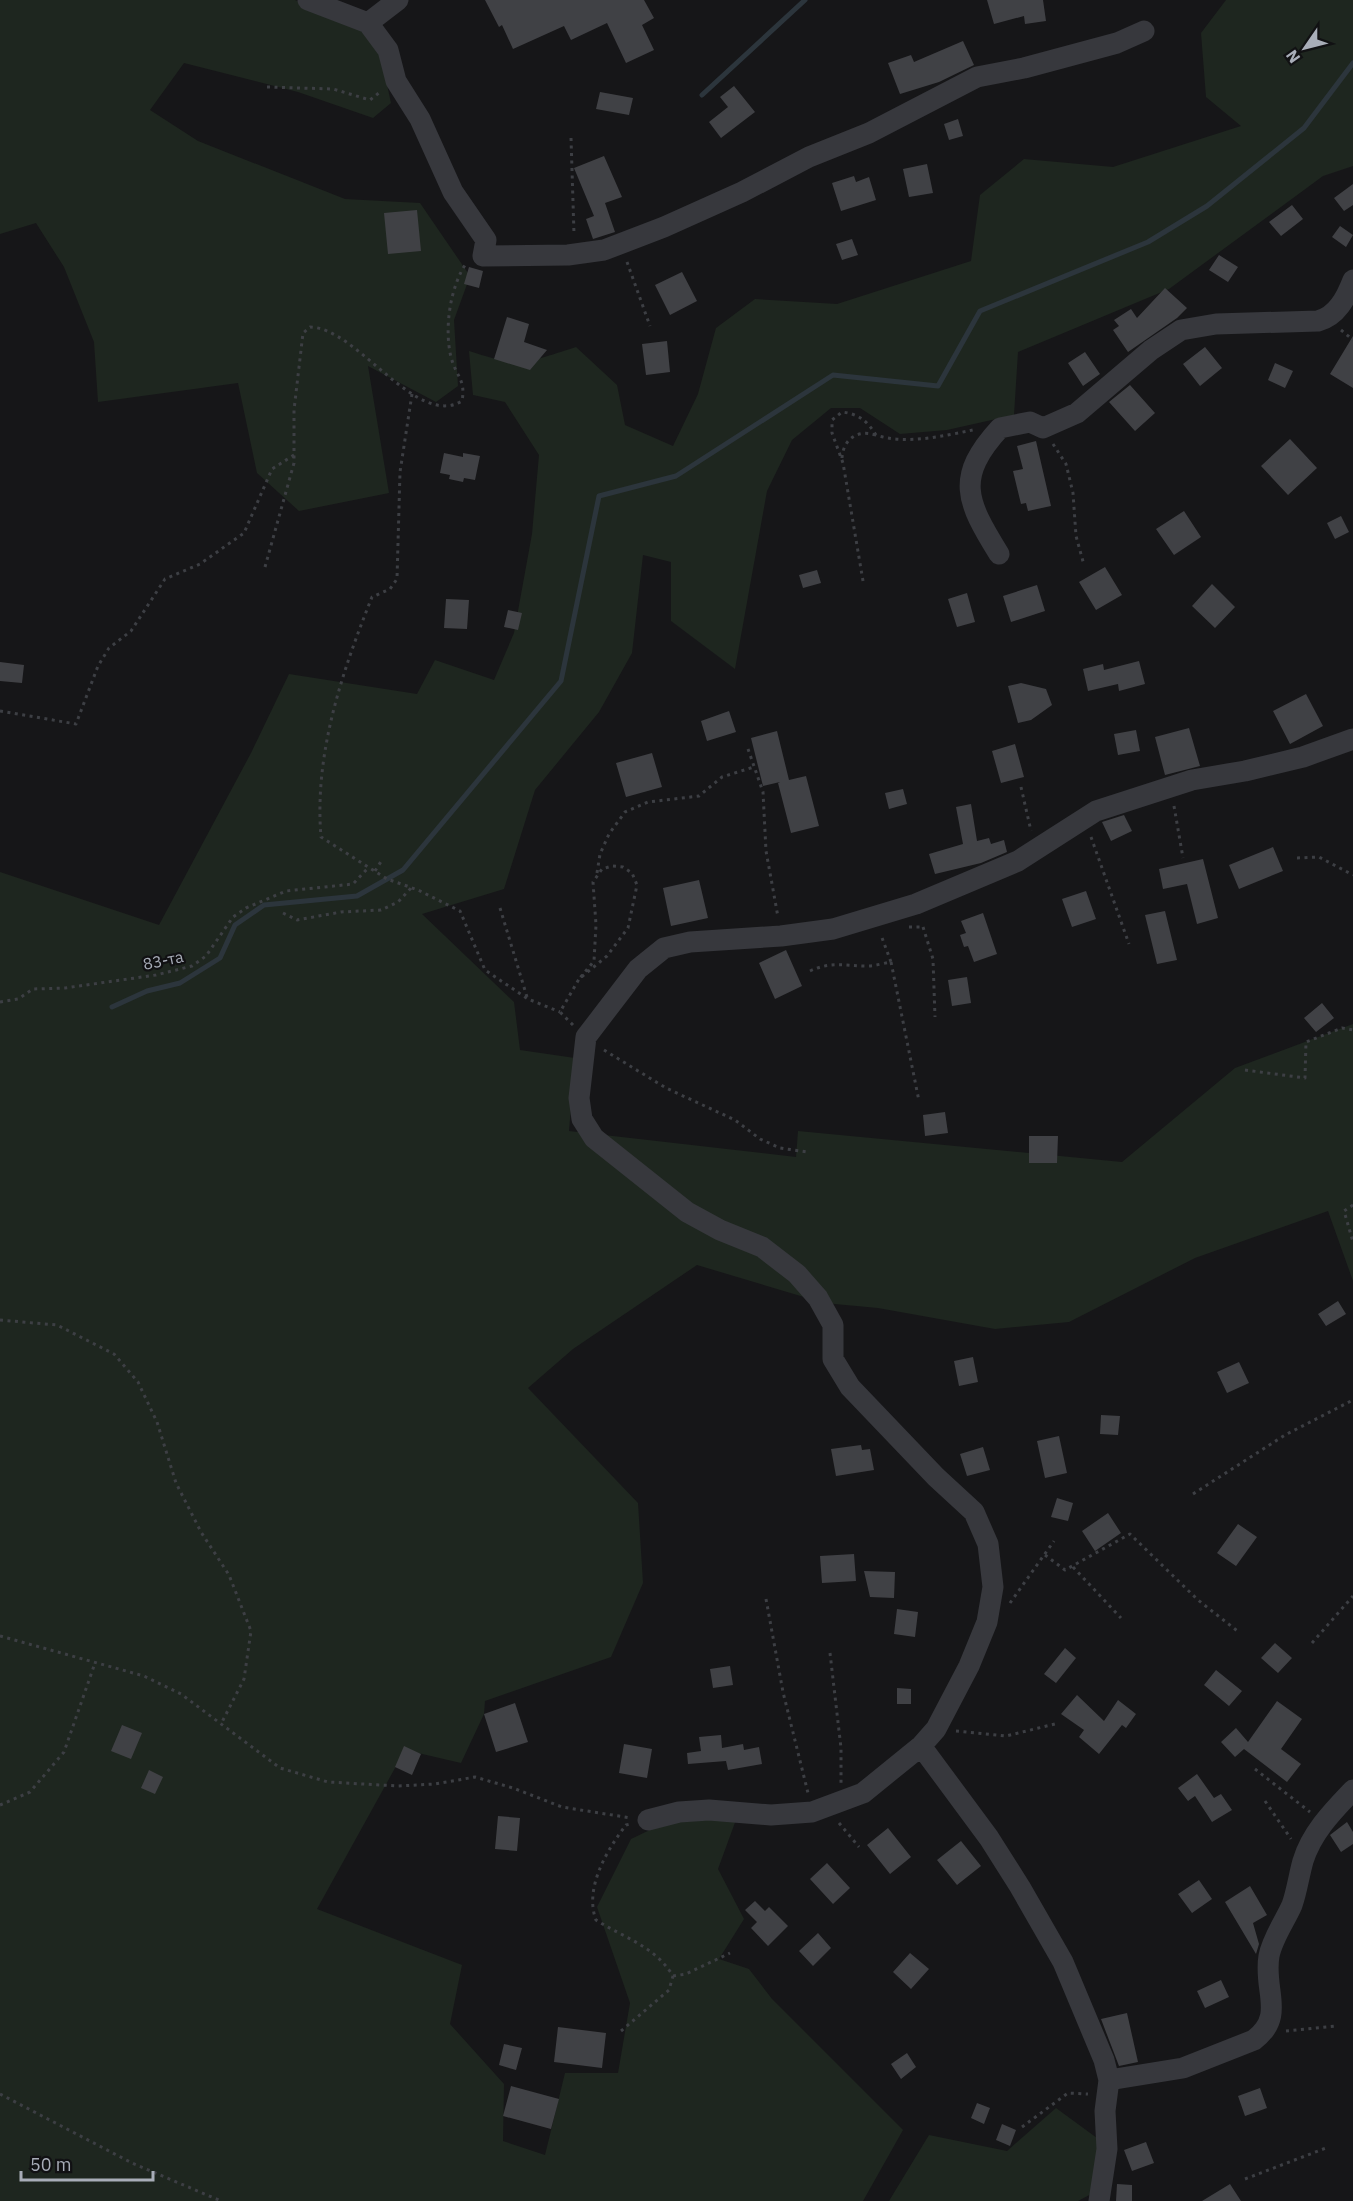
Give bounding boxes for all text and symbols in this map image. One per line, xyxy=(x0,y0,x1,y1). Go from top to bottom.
north arrow xyxy=(1275,18,1335,78)
text: N xyxy=(1281,46,1304,67)
street label: 83-та xyxy=(141,946,186,974)
scale bar xyxy=(21,2144,153,2182)
text: 50 m xyxy=(30,2153,72,2176)

